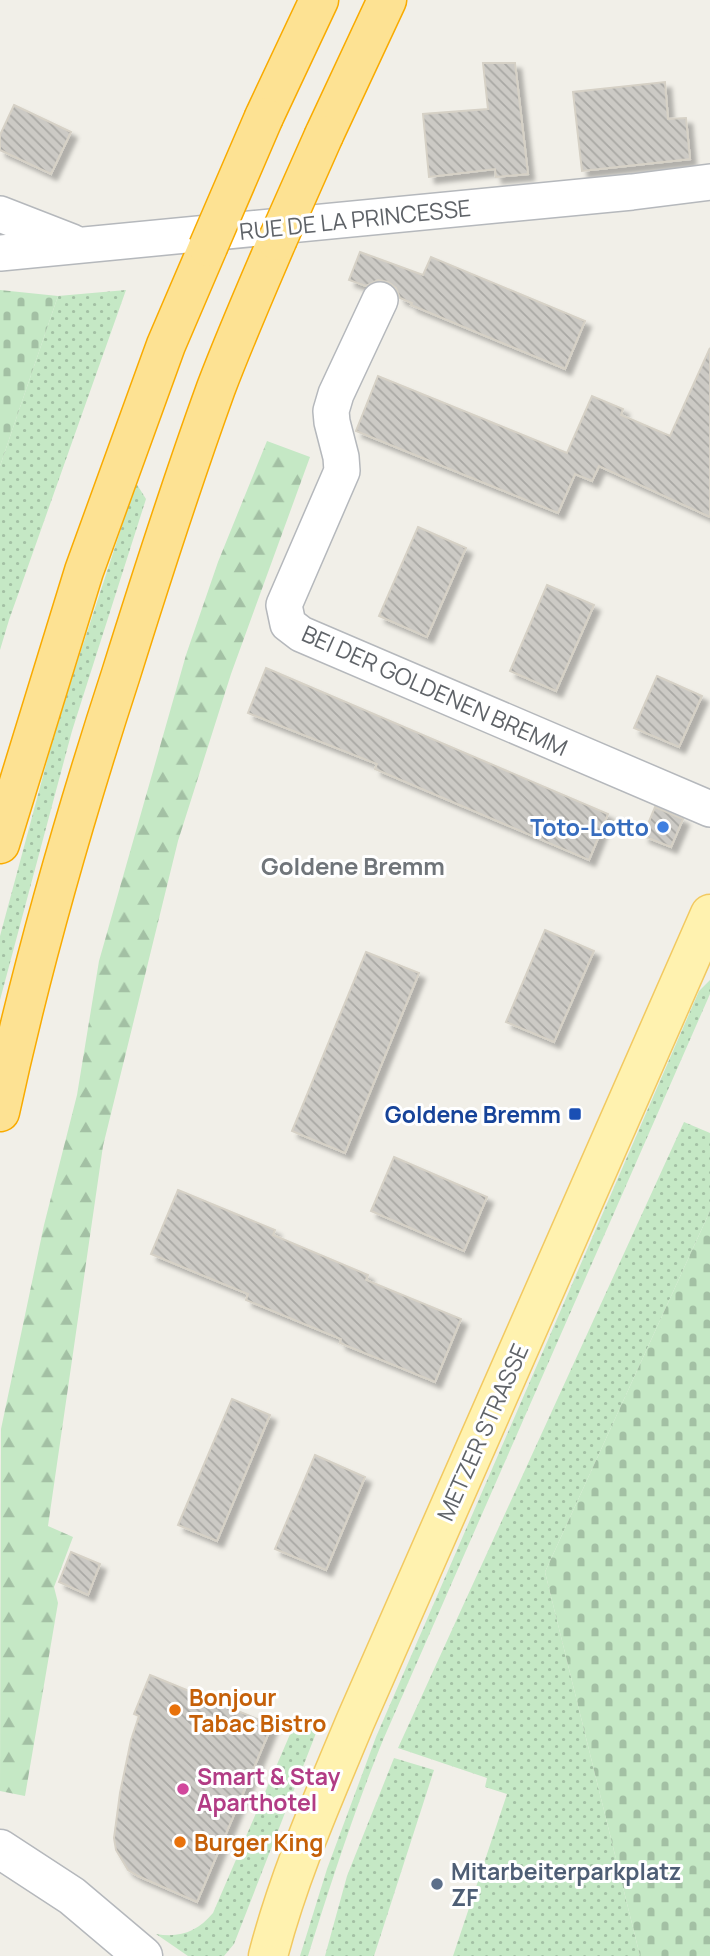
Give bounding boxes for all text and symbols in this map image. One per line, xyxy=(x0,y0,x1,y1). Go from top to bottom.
street label: RUE DE LA PRINCESSE xyxy=(238,191,472,247)
street label: BEI DER GOLDENEN BREMM xyxy=(297,617,573,763)
place label: Toto-Lotto xyxy=(530,811,649,843)
marker: Toto-Lotto xyxy=(655,819,671,835)
district label: Goldene Bremm xyxy=(261,849,445,882)
place label: Goldene Bremm xyxy=(385,1098,561,1130)
marker: Goldene Bremm xyxy=(567,1106,583,1122)
street label: METZER STRASSE xyxy=(429,1338,535,1526)
place label: Bonjour Tabac Bistro xyxy=(189,1681,326,1739)
marker: Bonjour Tabac Bistro xyxy=(167,1702,183,1718)
place label: Smart & Stay Aparthotel xyxy=(197,1760,340,1818)
marker: Smart & Stay Aparthotel xyxy=(175,1781,191,1797)
place label: Burger King xyxy=(194,1826,323,1858)
marker: Burger King xyxy=(172,1834,188,1850)
place label: Mitarbeiterparkplatz ZF xyxy=(451,1855,681,1913)
marker: Mitarbeiterparkplatz ZF xyxy=(429,1876,445,1892)

